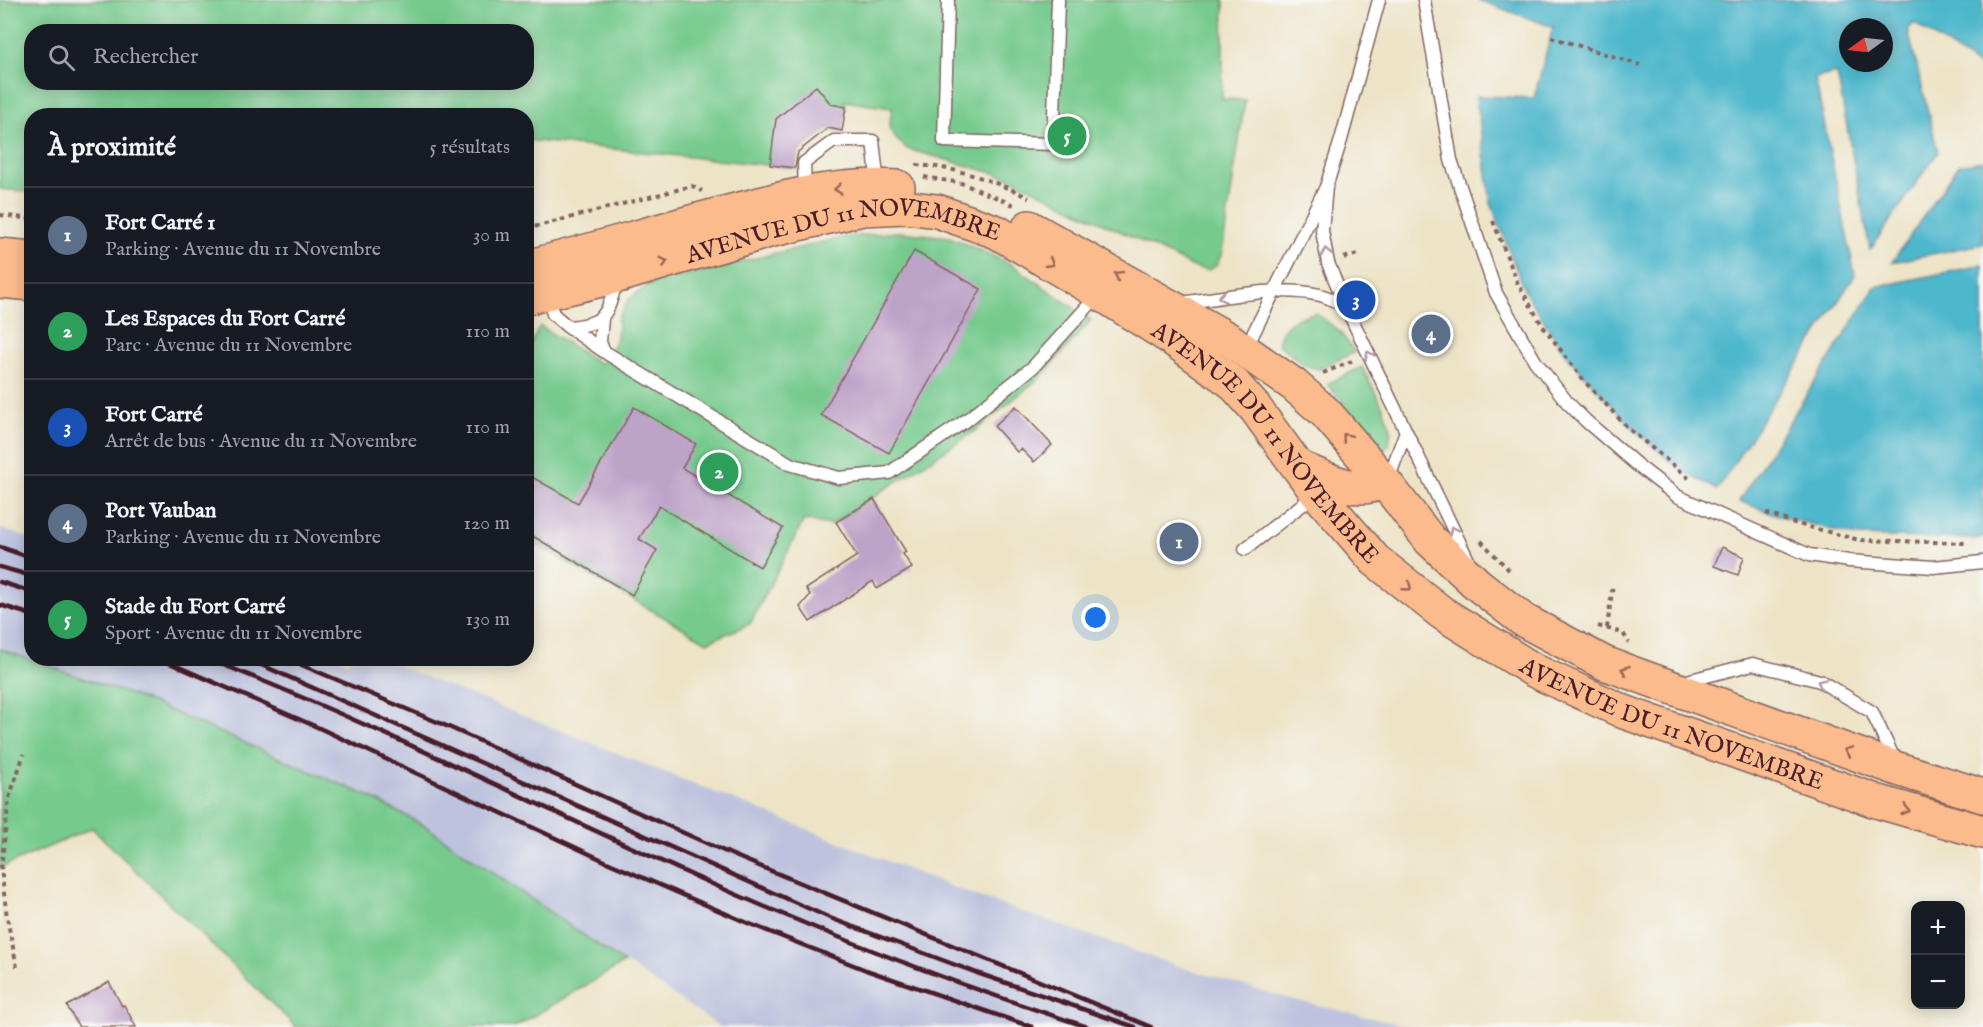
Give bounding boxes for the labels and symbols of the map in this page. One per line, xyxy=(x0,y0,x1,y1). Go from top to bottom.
north arrow xyxy=(1839,18,1893,72)
pin: 5 xyxy=(1048,114,1086,158)
one-way arrow xyxy=(833,182,842,195)
street label: AVENUE DU 11 NOVEMBRE xyxy=(682,192,1005,272)
one-way arrow xyxy=(1320,247,1333,257)
one-way arrow xyxy=(1044,256,1054,267)
one-way arrow xyxy=(658,257,669,269)
one-way arrow xyxy=(1113,271,1124,282)
pin: 3 xyxy=(1336,278,1376,322)
one-way arrow xyxy=(1217,291,1227,303)
pin: 4 xyxy=(1412,312,1450,356)
street label: AVENUE DU 11 NOVEMBRE xyxy=(1142,319,1388,571)
one-way arrow xyxy=(1364,350,1376,361)
one-way arrow xyxy=(1342,433,1353,444)
pin: 2 xyxy=(700,450,738,494)
pin: 1 xyxy=(1160,520,1198,564)
one-way arrow xyxy=(1449,526,1461,537)
one-way arrow xyxy=(1401,579,1412,590)
your location xyxy=(1081,603,1110,632)
street label: AVENUE DU 11 NOVEMBRE xyxy=(1512,651,1827,798)
one-way arrow xyxy=(1620,665,1631,678)
one-way arrow xyxy=(1817,678,1828,690)
one-way arrow xyxy=(1843,746,1854,758)
one-way arrow xyxy=(1900,803,1911,815)

